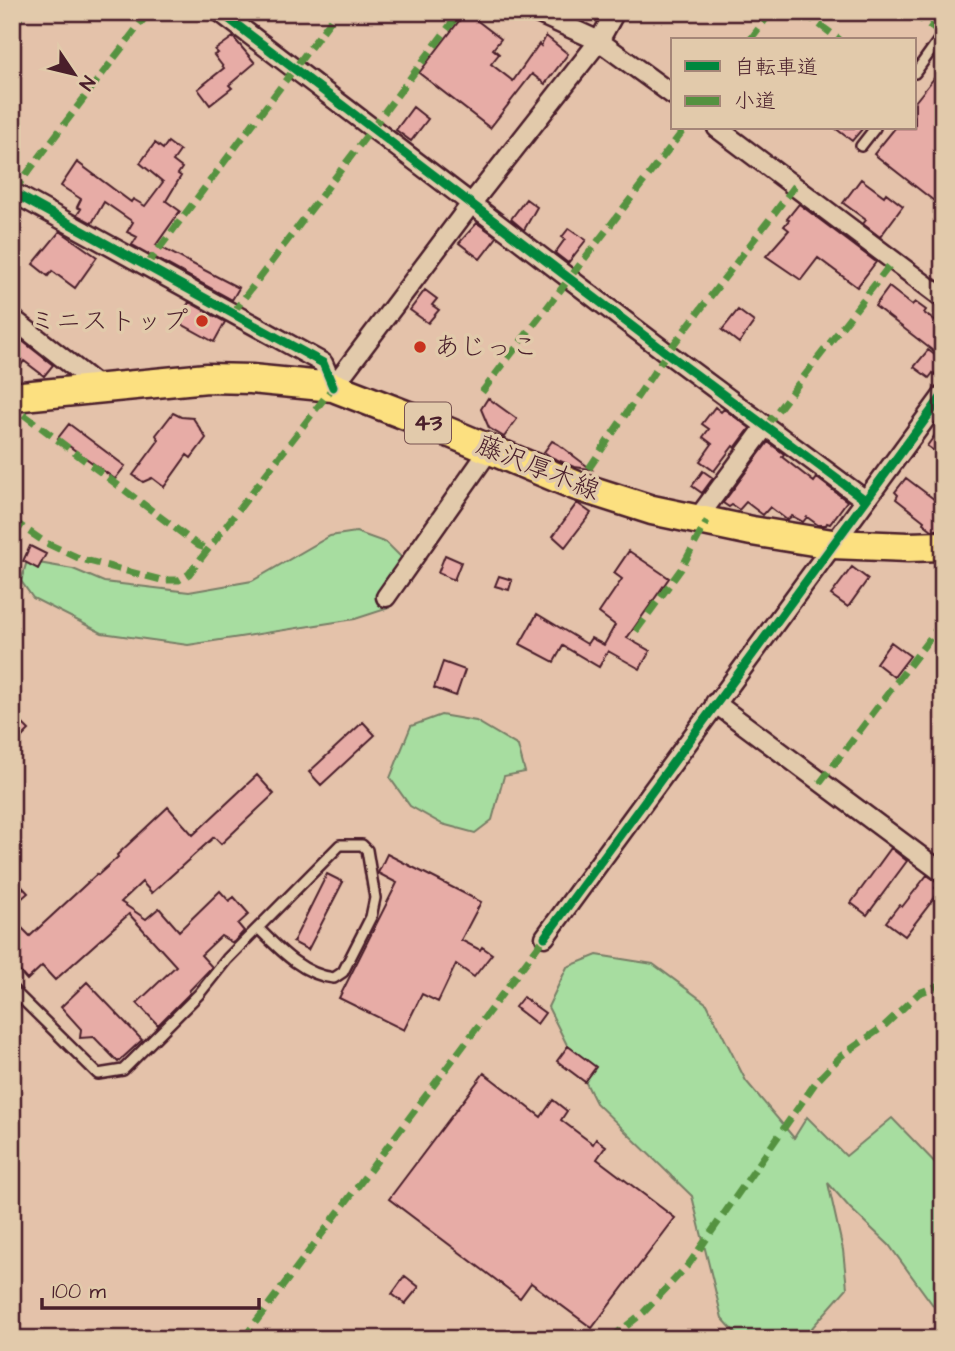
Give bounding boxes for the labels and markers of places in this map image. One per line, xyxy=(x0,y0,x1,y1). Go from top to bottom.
place label: ミニストップ xyxy=(29,303,188,339)
marker: ミニストップ xyxy=(194,313,210,329)
place label: あじっこ xyxy=(434,329,538,365)
marker: あじっこ xyxy=(412,339,428,355)

